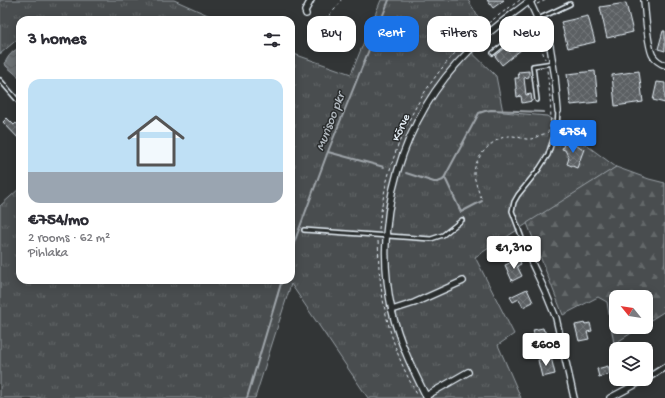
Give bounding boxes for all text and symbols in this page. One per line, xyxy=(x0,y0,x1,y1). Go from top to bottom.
chip: Buy xyxy=(307,16,356,52)
chip: Rent xyxy=(364,16,419,52)
chip: Filters xyxy=(427,16,491,52)
chip: New xyxy=(499,16,554,52)
icon: filters xyxy=(261,29,283,51)
text: 3 homes xyxy=(28,30,86,50)
water label: Murisoo pkr xyxy=(313,89,350,153)
icon: home xyxy=(120,105,192,177)
street label: Kõrve xyxy=(390,111,415,144)
pin: €754 xyxy=(549,120,597,154)
text: €754 xyxy=(559,125,587,140)
text: €754/mo xyxy=(28,211,89,231)
text: 2 rooms · 62 m² xyxy=(28,231,110,246)
pin: €1,310 xyxy=(481,236,547,270)
text: €1,310 xyxy=(496,241,532,256)
text: Pihlaka xyxy=(28,246,68,261)
north arrow xyxy=(609,290,653,334)
map controls xyxy=(609,290,653,386)
pin: €608 xyxy=(522,333,570,367)
text: €608 xyxy=(532,338,560,353)
button: layers xyxy=(609,342,653,386)

